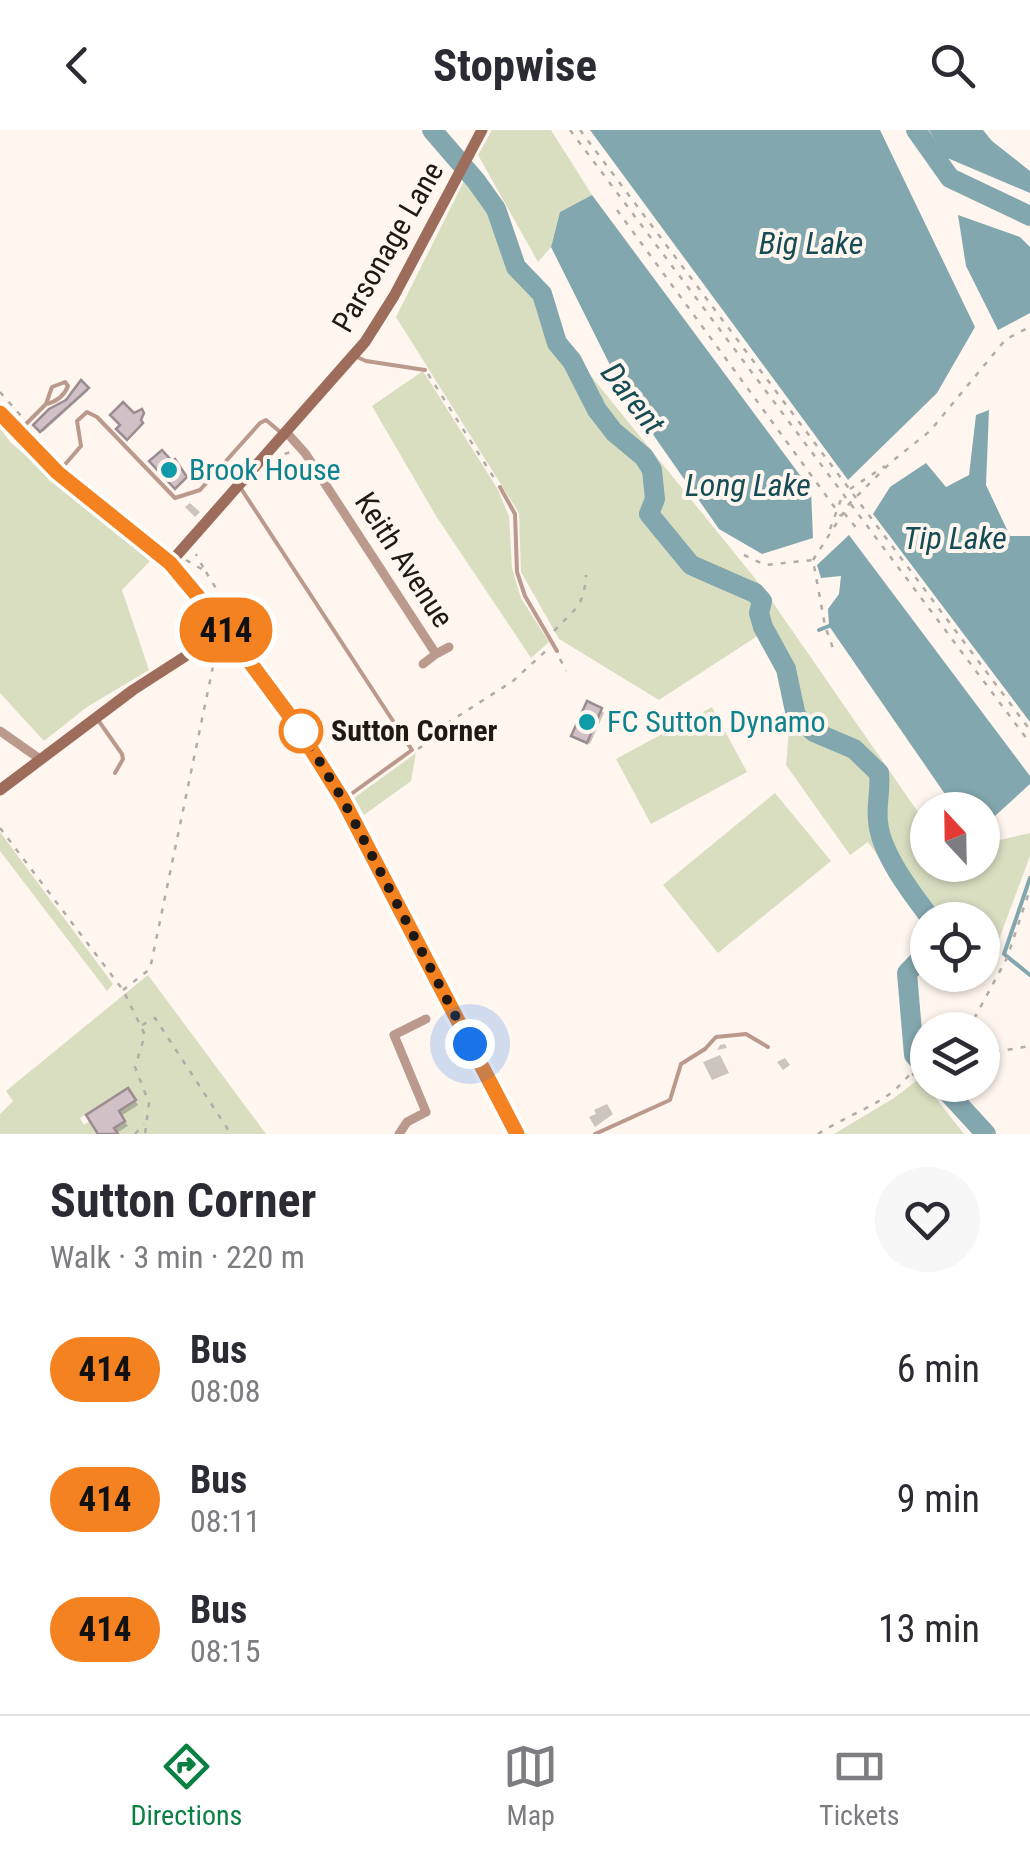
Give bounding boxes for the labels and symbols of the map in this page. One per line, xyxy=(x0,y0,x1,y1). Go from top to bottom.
street label: Parsonage Lane xyxy=(325,155,450,338)
water label: Big Lake xyxy=(759,224,863,262)
water label: Darent xyxy=(593,355,673,442)
place label: Brook House xyxy=(189,452,341,487)
marker: Brook House xyxy=(158,459,180,481)
water label: Long Lake xyxy=(685,466,811,504)
street label: Keith Avenue xyxy=(348,486,461,634)
water label: Tip Lake xyxy=(903,519,1007,557)
line badge: 414 xyxy=(168,598,284,662)
place label: FC Sutton Dynamo xyxy=(607,704,825,739)
marker: Sutton Corner xyxy=(280,710,322,752)
marker: FC Sutton Dynamo xyxy=(576,711,598,733)
place label: Sutton Corner xyxy=(331,713,498,748)
north arrow xyxy=(910,792,1000,882)
your location xyxy=(445,1019,495,1069)

